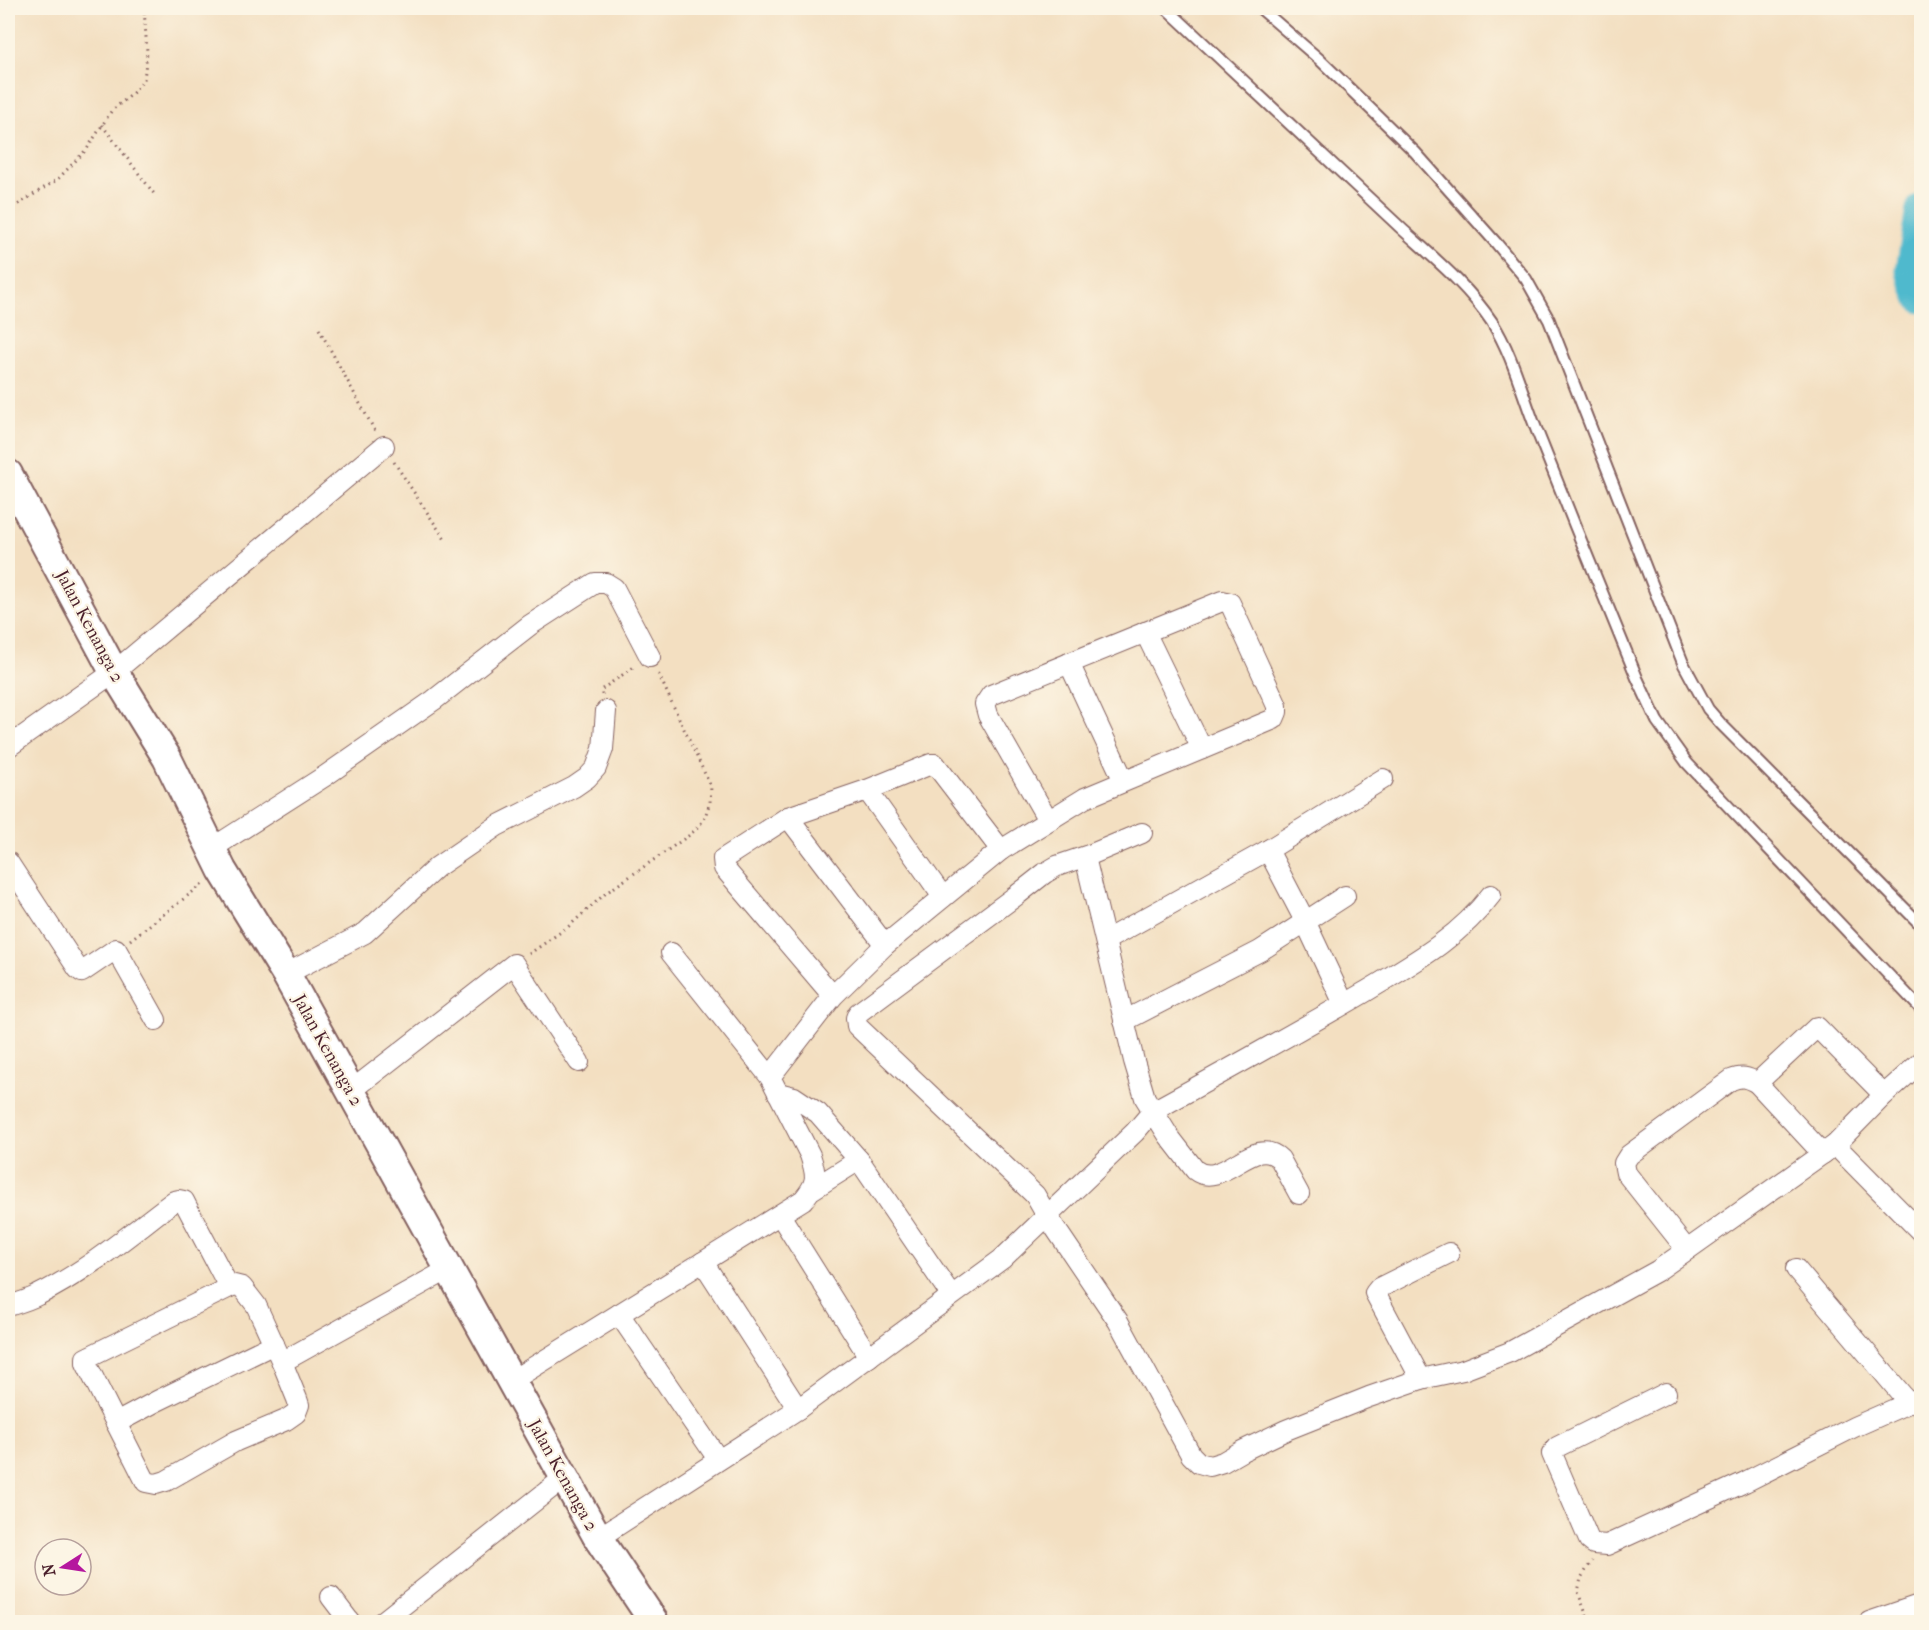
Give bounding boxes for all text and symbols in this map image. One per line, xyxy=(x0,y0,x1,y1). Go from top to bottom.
street label: Jalan Kenanga 2 xyxy=(50,565,128,686)
street label: Jalan Kenanga 2 xyxy=(287,989,367,1110)
street label: Jalan Kenanga 2 xyxy=(522,1414,602,1535)
north arrow xyxy=(33,1537,93,1597)
text: N xyxy=(38,1561,59,1578)

